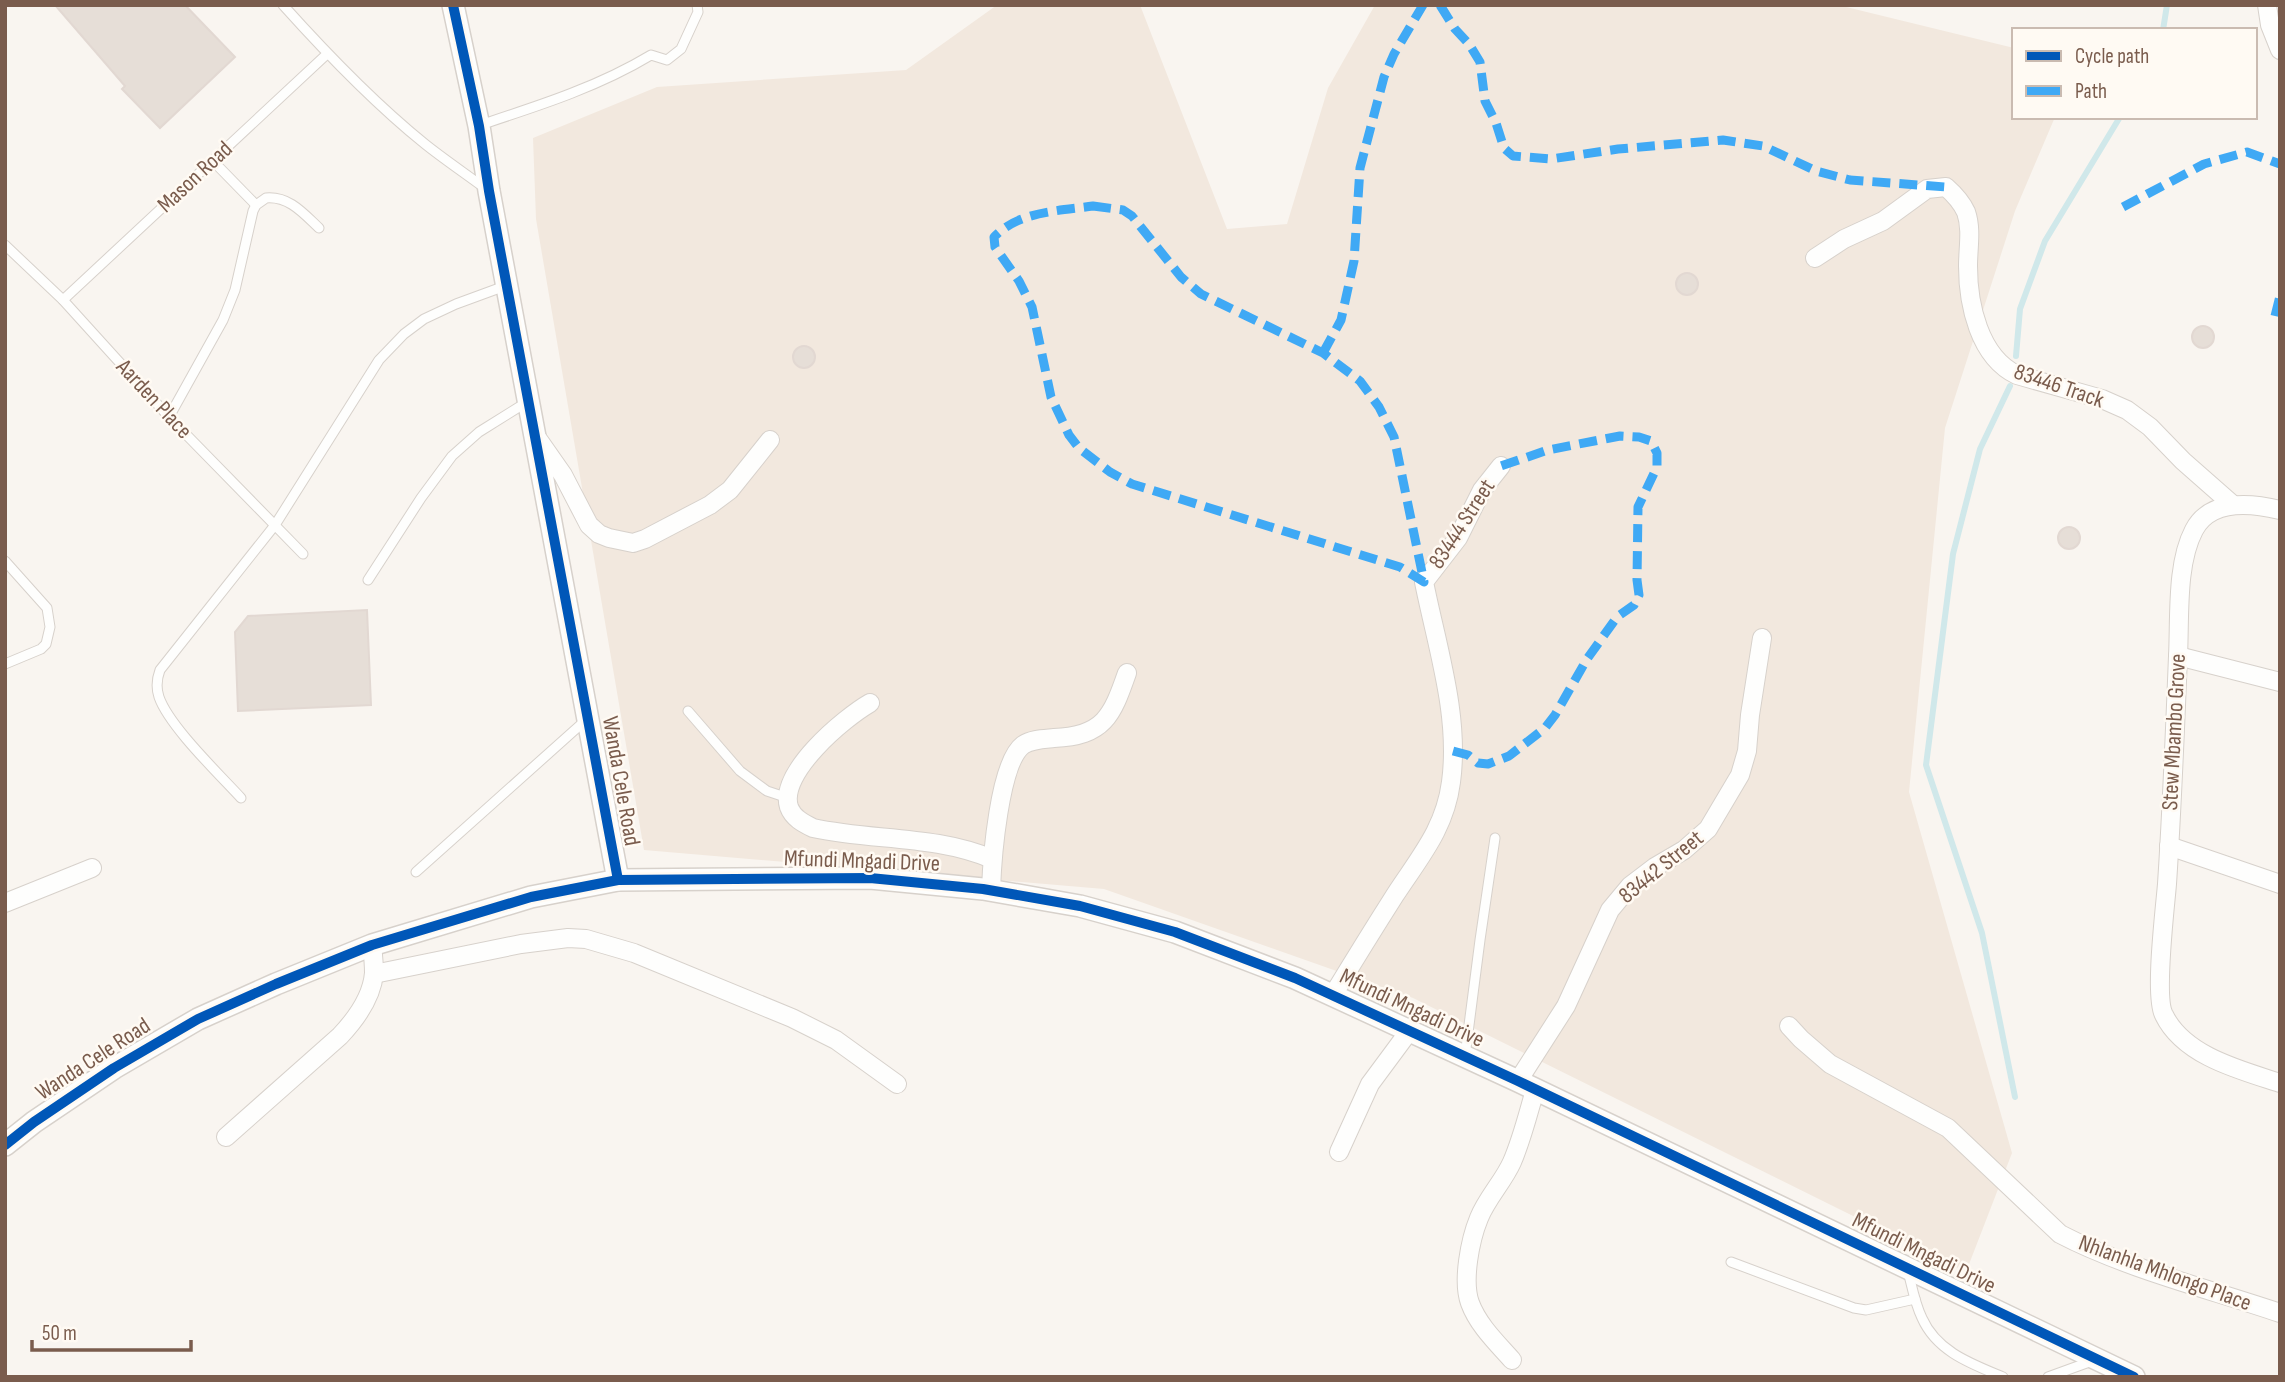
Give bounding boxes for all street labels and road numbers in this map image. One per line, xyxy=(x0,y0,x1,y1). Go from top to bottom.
street label: Mason Road xyxy=(152,135,238,219)
street label: Aarden Place xyxy=(109,353,198,445)
street label: 83446 Track xyxy=(2010,358,2108,415)
street label: 83444 Street xyxy=(1423,474,1501,574)
street label: Stew Mbambo Grove xyxy=(2156,653,2192,811)
street label: Wanda Cele Road xyxy=(596,714,646,848)
street label: 83442 Street xyxy=(1613,824,1709,910)
street label: Mfundi Mngadi Drive xyxy=(783,844,941,878)
street label: Mfundi Mngadi Drive xyxy=(1335,962,1489,1054)
street label: Wanda Cele Road xyxy=(31,1012,155,1106)
street label: Mfundi Mngadi Drive xyxy=(1848,1206,2000,1300)
street label: Nhlanhla Mhlongo Place xyxy=(2075,1229,2255,1317)

